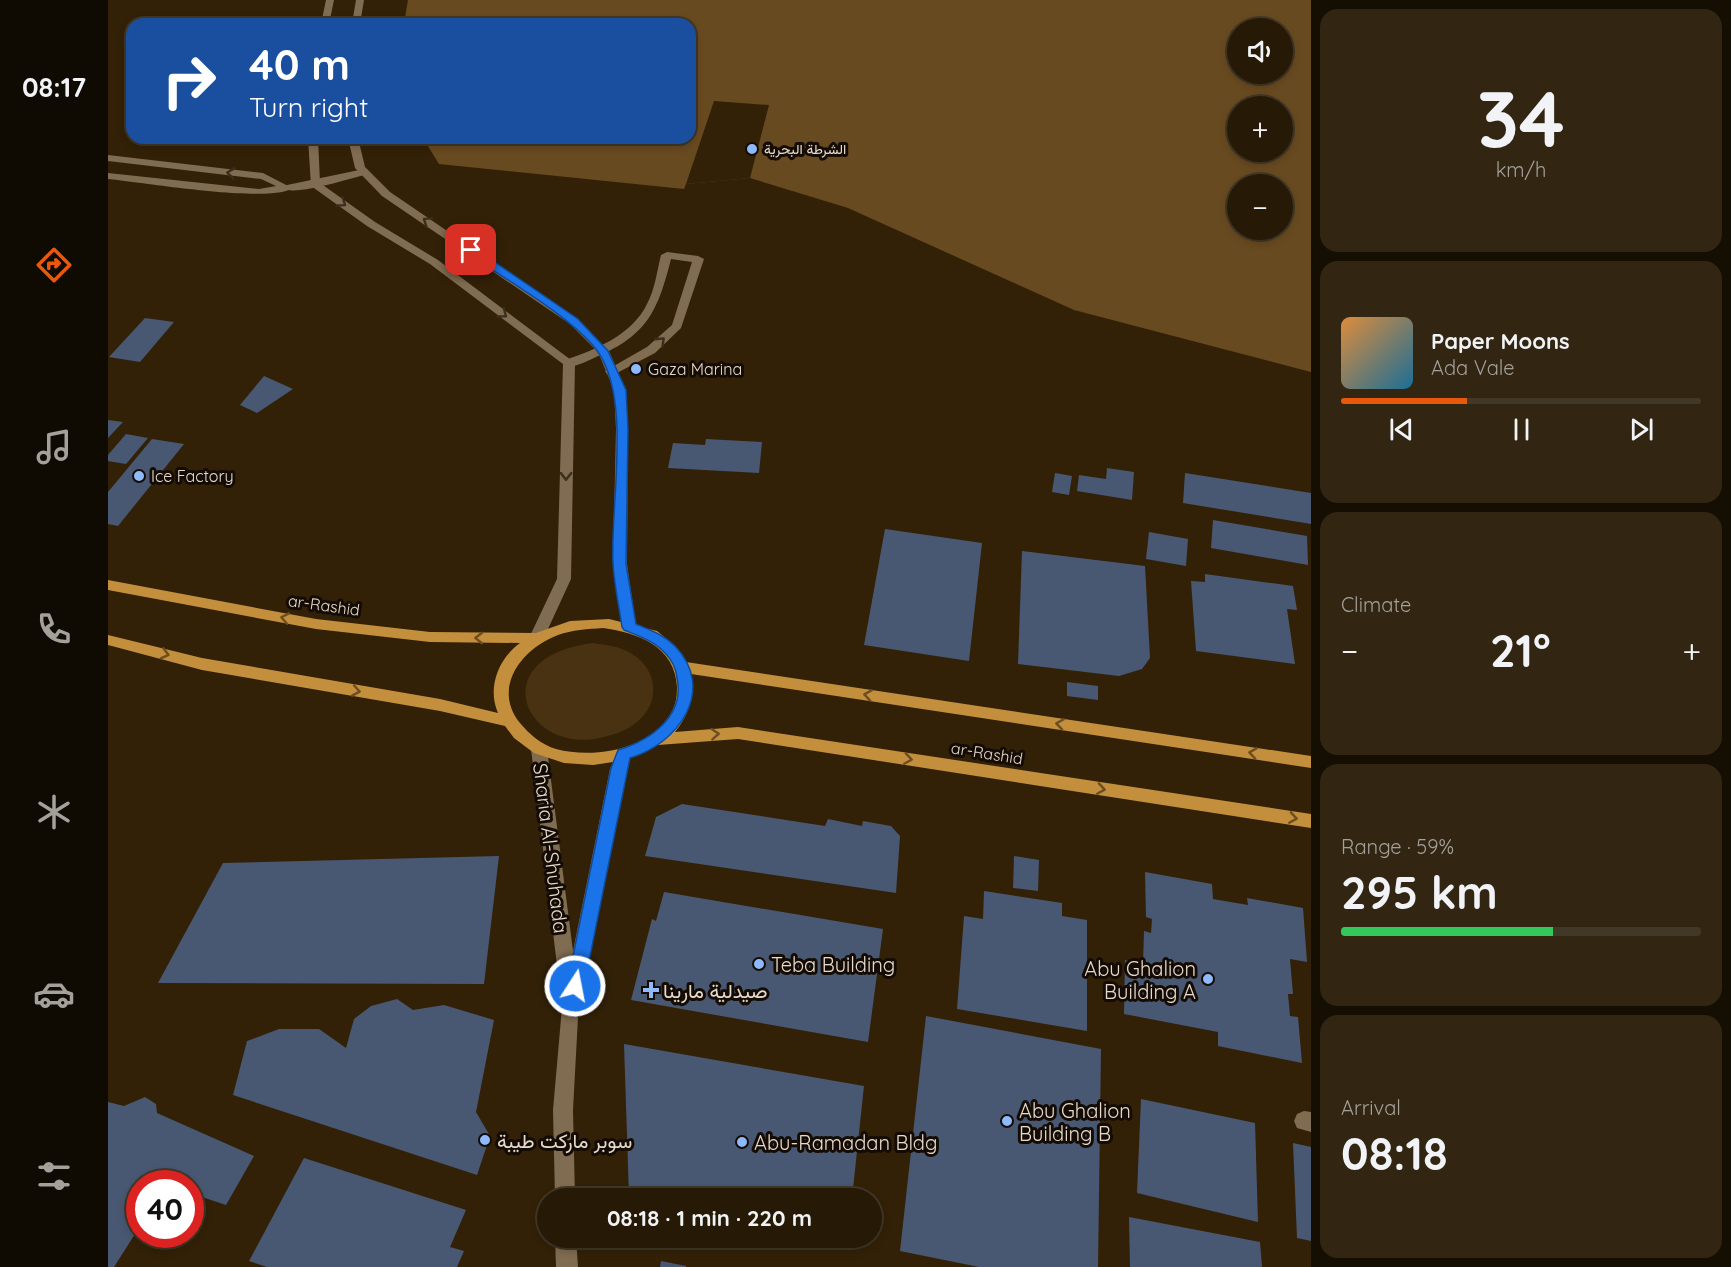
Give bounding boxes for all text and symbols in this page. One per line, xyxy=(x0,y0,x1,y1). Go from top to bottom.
map controls xyxy=(1227,18,1293,240)
button: sound xyxy=(1227,18,1293,84)
text: 40 m xyxy=(249,38,350,91)
icon: right xyxy=(150,42,228,120)
text: 34 xyxy=(1477,69,1565,167)
text: 08:17 xyxy=(22,70,86,104)
text: Turn right xyxy=(249,90,368,124)
button: + xyxy=(1227,96,1293,162)
place label: الشرطة البحرية xyxy=(764,140,846,158)
marker: الشرطة البحرية xyxy=(745,142,759,156)
text: km/h xyxy=(1496,157,1546,182)
one-way arrow xyxy=(227,167,236,179)
button: − xyxy=(1227,174,1293,240)
one-way arrow xyxy=(336,196,347,207)
one-way arrow xyxy=(423,217,433,229)
pin xyxy=(445,224,496,275)
icon: arrive xyxy=(454,233,487,266)
icon: directions xyxy=(33,244,75,286)
one-way arrow xyxy=(496,306,507,317)
text: Paper Moons xyxy=(1431,327,1570,355)
one-way arrow xyxy=(654,337,665,348)
text: Ada Vale xyxy=(1431,355,1515,380)
place label: Gaza Marina xyxy=(648,359,742,379)
marker: Gaza Marina xyxy=(629,362,643,376)
icon: previous xyxy=(1385,413,1418,446)
icon: pause xyxy=(1505,413,1538,446)
icon: next xyxy=(1625,413,1658,446)
icon: music xyxy=(33,426,75,468)
place label: Ice Factory xyxy=(151,466,234,486)
marker: Ice Factory xyxy=(132,469,146,483)
one-way arrow xyxy=(560,471,573,480)
street label: ar-Rashid xyxy=(287,590,361,620)
text: Climate xyxy=(1341,592,1411,617)
icon: phone xyxy=(33,608,75,650)
one-way arrow xyxy=(280,612,290,625)
text: 21° xyxy=(1490,622,1551,678)
text: − xyxy=(1341,630,1358,671)
text: + xyxy=(1682,630,1701,671)
one-way arrow xyxy=(474,632,483,644)
one-way arrow xyxy=(160,647,170,660)
one-way arrow xyxy=(352,684,361,696)
one-way arrow xyxy=(863,689,872,701)
one-way arrow xyxy=(1056,718,1066,731)
one-way arrow xyxy=(710,728,719,741)
street label: ar-Rashid xyxy=(950,737,1024,769)
one-way arrow xyxy=(1249,747,1259,760)
one-way arrow xyxy=(903,752,912,764)
street label: Sharia Al-Shuhada xyxy=(528,761,574,935)
one-way arrow xyxy=(1096,782,1105,794)
icon: climate xyxy=(33,791,75,833)
one-way arrow xyxy=(1289,812,1298,824)
text: Range · 59% xyxy=(1341,834,1454,859)
text: 295 km xyxy=(1341,864,1498,920)
place label: Teba Building xyxy=(771,952,895,977)
position arrow xyxy=(543,954,607,1018)
place label: Abu Ghalion Building A xyxy=(1084,956,1196,1004)
marker: Teba Building xyxy=(752,957,766,971)
marker: Abu Ghalion Building A xyxy=(1201,972,1215,986)
icon: car xyxy=(33,973,75,1015)
place label: صيدلية مارينا xyxy=(663,978,767,1004)
marker: صيدلية مارينا xyxy=(644,983,658,997)
text: Arrival xyxy=(1341,1095,1401,1120)
place label: Abu Ghalion Building B xyxy=(1019,1098,1131,1146)
marker: Abu Ghalion Building B xyxy=(1000,1114,1014,1128)
text: 08:18 xyxy=(1341,1125,1448,1181)
place label: سوبر ماركت طيبة xyxy=(497,1128,632,1154)
place label: Abu-Ramadan Bldg xyxy=(754,1130,937,1155)
marker: سوبر ماركت طيبة xyxy=(478,1133,492,1147)
marker: Abu-Ramadan Bldg xyxy=(735,1135,749,1149)
icon: filters xyxy=(33,1155,75,1197)
speed limit sign: 40 xyxy=(126,1170,204,1248)
text: 08:18 · 1 min · 220 m xyxy=(607,1204,812,1232)

